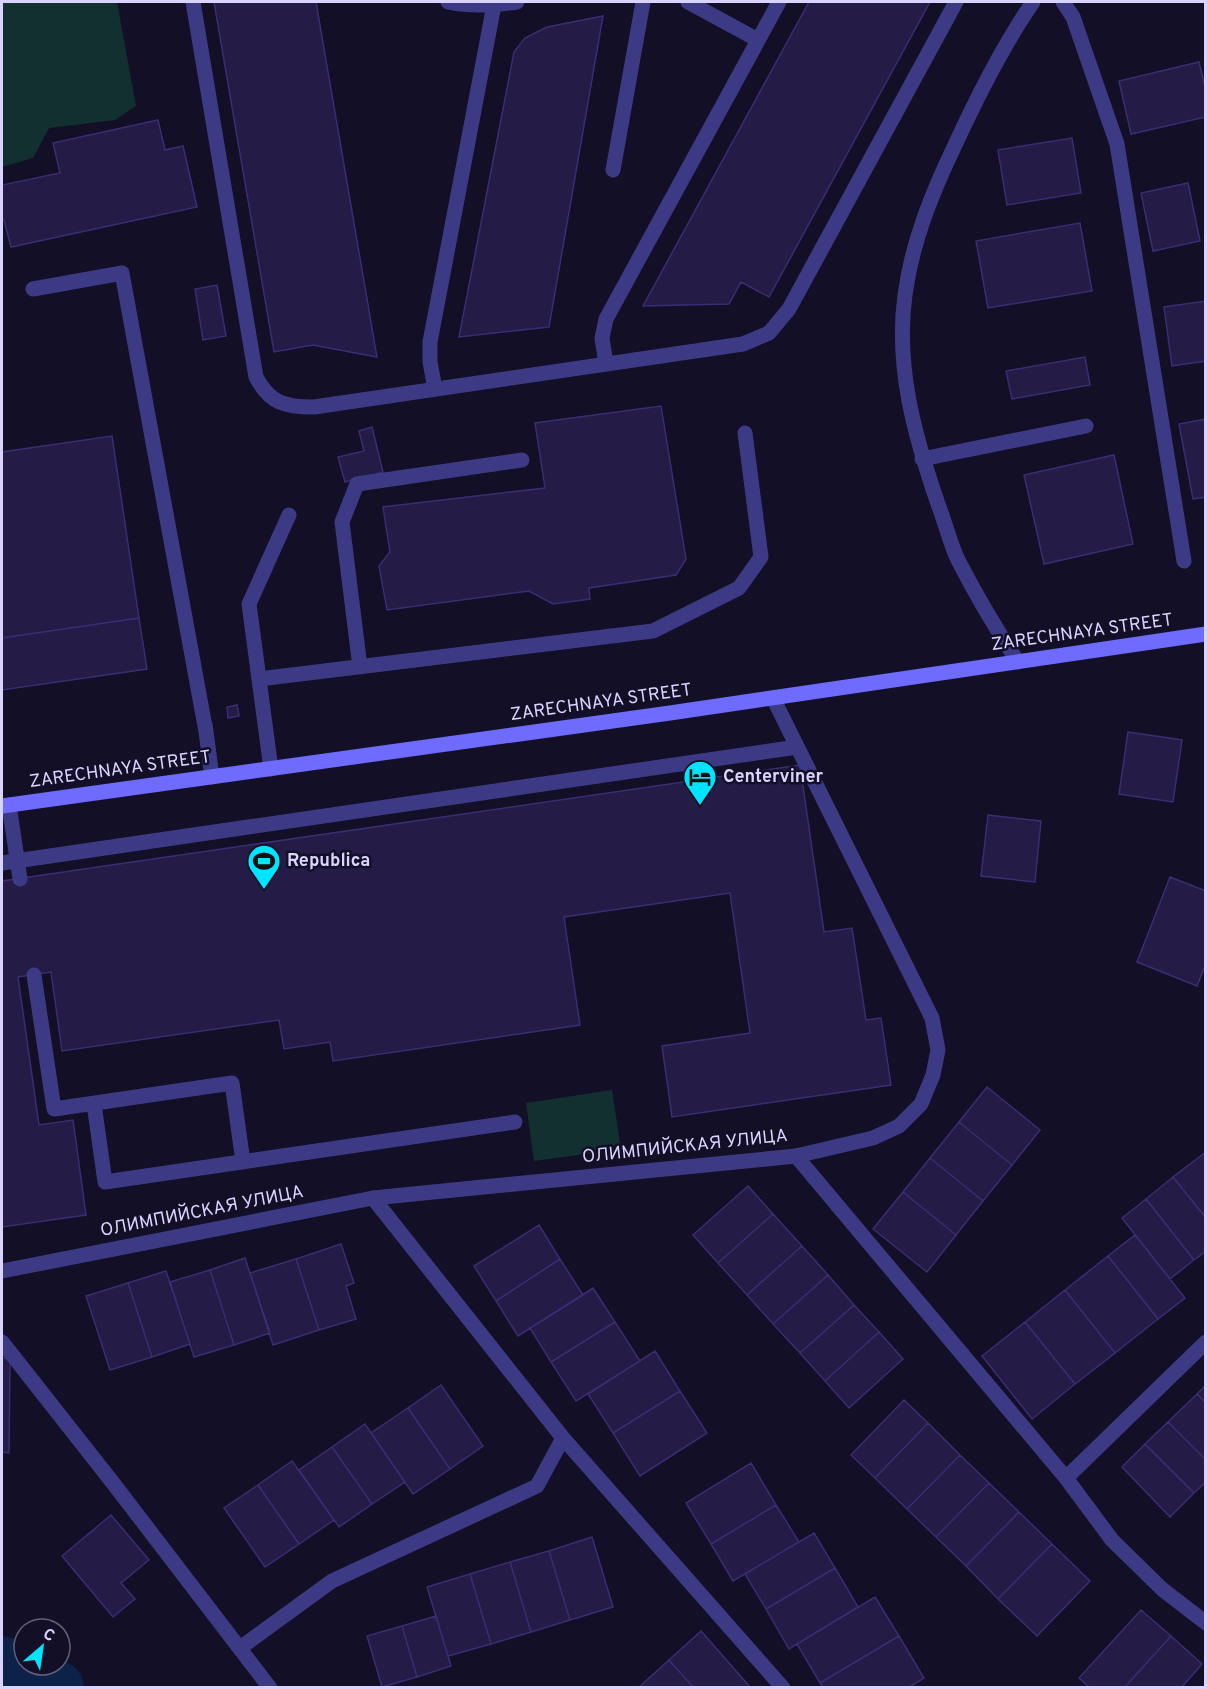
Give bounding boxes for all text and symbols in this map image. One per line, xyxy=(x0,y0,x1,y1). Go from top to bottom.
street label: ZARECHNAYA STREET xyxy=(990,609,1174,657)
street label: ZARECHNAYA STREET xyxy=(509,679,693,727)
street label: ZARECHNAYA STREET xyxy=(28,746,212,794)
hotel icon: Centerviner xyxy=(682,759,718,806)
place label: Centerviner xyxy=(723,766,824,789)
sports icon: Republica xyxy=(246,843,282,890)
place label: Republica xyxy=(287,850,370,873)
street label: ОЛИМПИЙСКАЯ УЛИЦА xyxy=(581,1123,789,1169)
street label: ОЛИМПИЙСКАЯ УЛИЦА xyxy=(98,1179,306,1243)
north arrow xyxy=(12,1617,72,1677)
text: С xyxy=(39,1624,58,1647)

